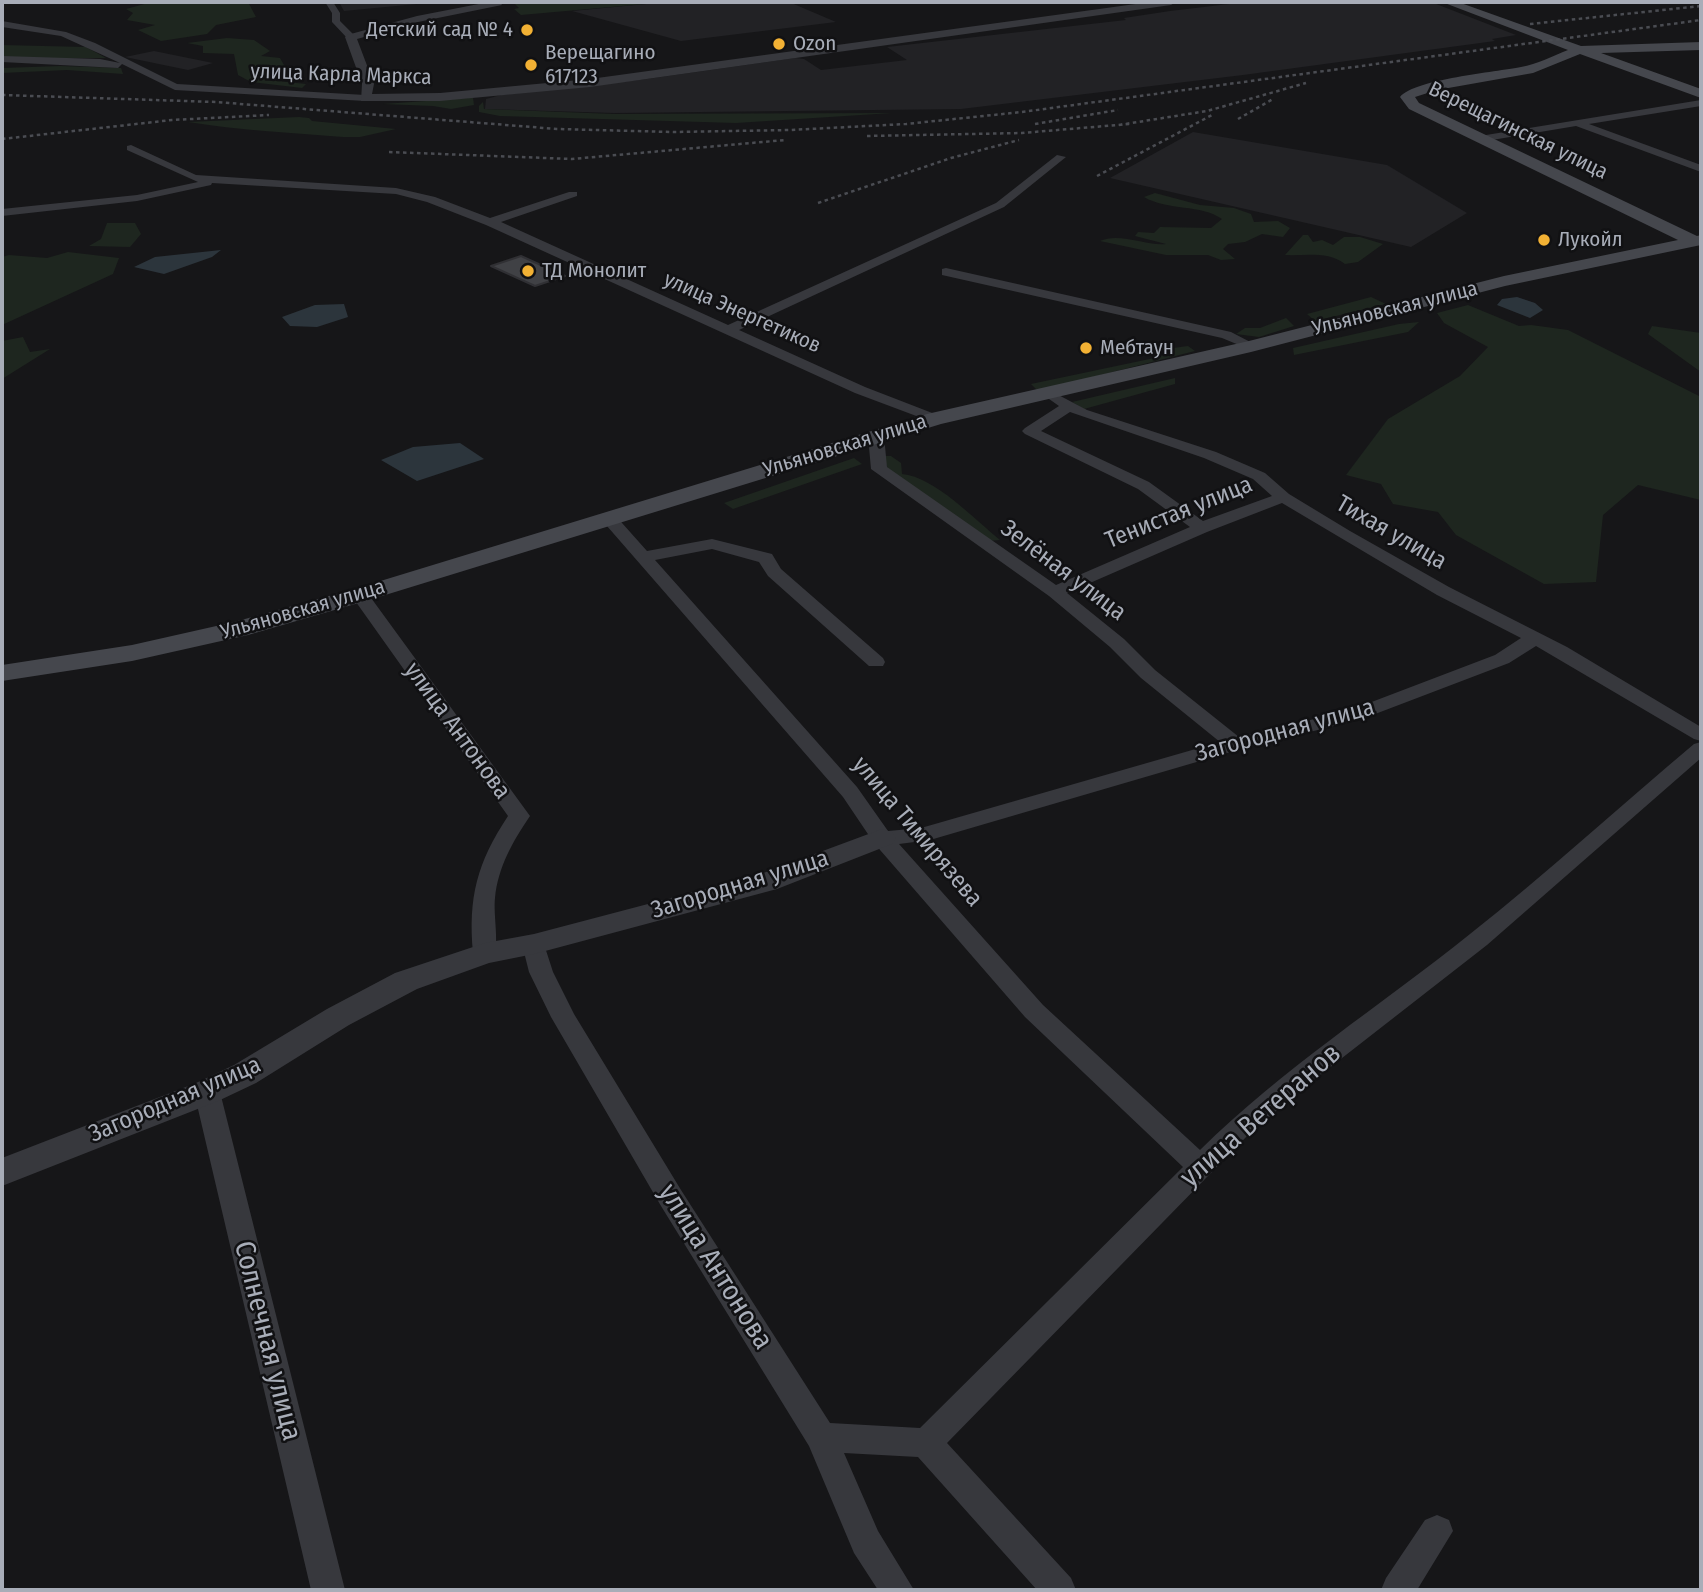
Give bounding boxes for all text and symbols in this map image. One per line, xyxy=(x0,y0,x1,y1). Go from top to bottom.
place label: Детский сад № 4 xyxy=(366,17,513,43)
marker: Детский сад № 4 xyxy=(519,22,535,38)
place label: Ozon xyxy=(793,31,836,57)
marker: Ozon xyxy=(771,36,787,52)
place label: Верещагино 617123 xyxy=(545,40,655,90)
marker: Верещагино 617123 xyxy=(523,57,539,73)
street label: улица Карла Маркса xyxy=(250,59,432,91)
street label: Верещагинская улица xyxy=(1424,77,1612,185)
place label: Лукойл xyxy=(1558,227,1622,253)
marker: Лукойл xyxy=(1536,232,1552,248)
place label: ТД Монолит xyxy=(542,258,646,284)
marker: ТД Монолит xyxy=(520,263,536,279)
street label: улица Энергетиков xyxy=(660,267,824,359)
street label: Ульяновская улица xyxy=(1310,276,1480,342)
place label: Мебтаун xyxy=(1100,335,1174,361)
marker: Мебтаун xyxy=(1078,340,1094,356)
street label: Ульяновская улица xyxy=(760,409,930,483)
street label: Тенистая улица xyxy=(1101,470,1257,556)
street label: Тихая улица xyxy=(1331,490,1451,576)
street label: Зелёная улица xyxy=(995,515,1131,627)
street label: Ульяновская улица xyxy=(218,575,388,645)
street label: улица Антонова xyxy=(398,657,516,805)
street label: Загородная улица xyxy=(1192,693,1378,769)
street label: улица Тимирязева xyxy=(846,751,988,913)
street label: Загородная улица xyxy=(648,844,832,926)
street label: улица Ветеранов xyxy=(1174,1037,1348,1195)
street label: Загородная улица xyxy=(85,1051,265,1149)
street label: улица Антонова xyxy=(651,1178,779,1356)
street label: Солнечная улица xyxy=(226,1238,308,1444)

